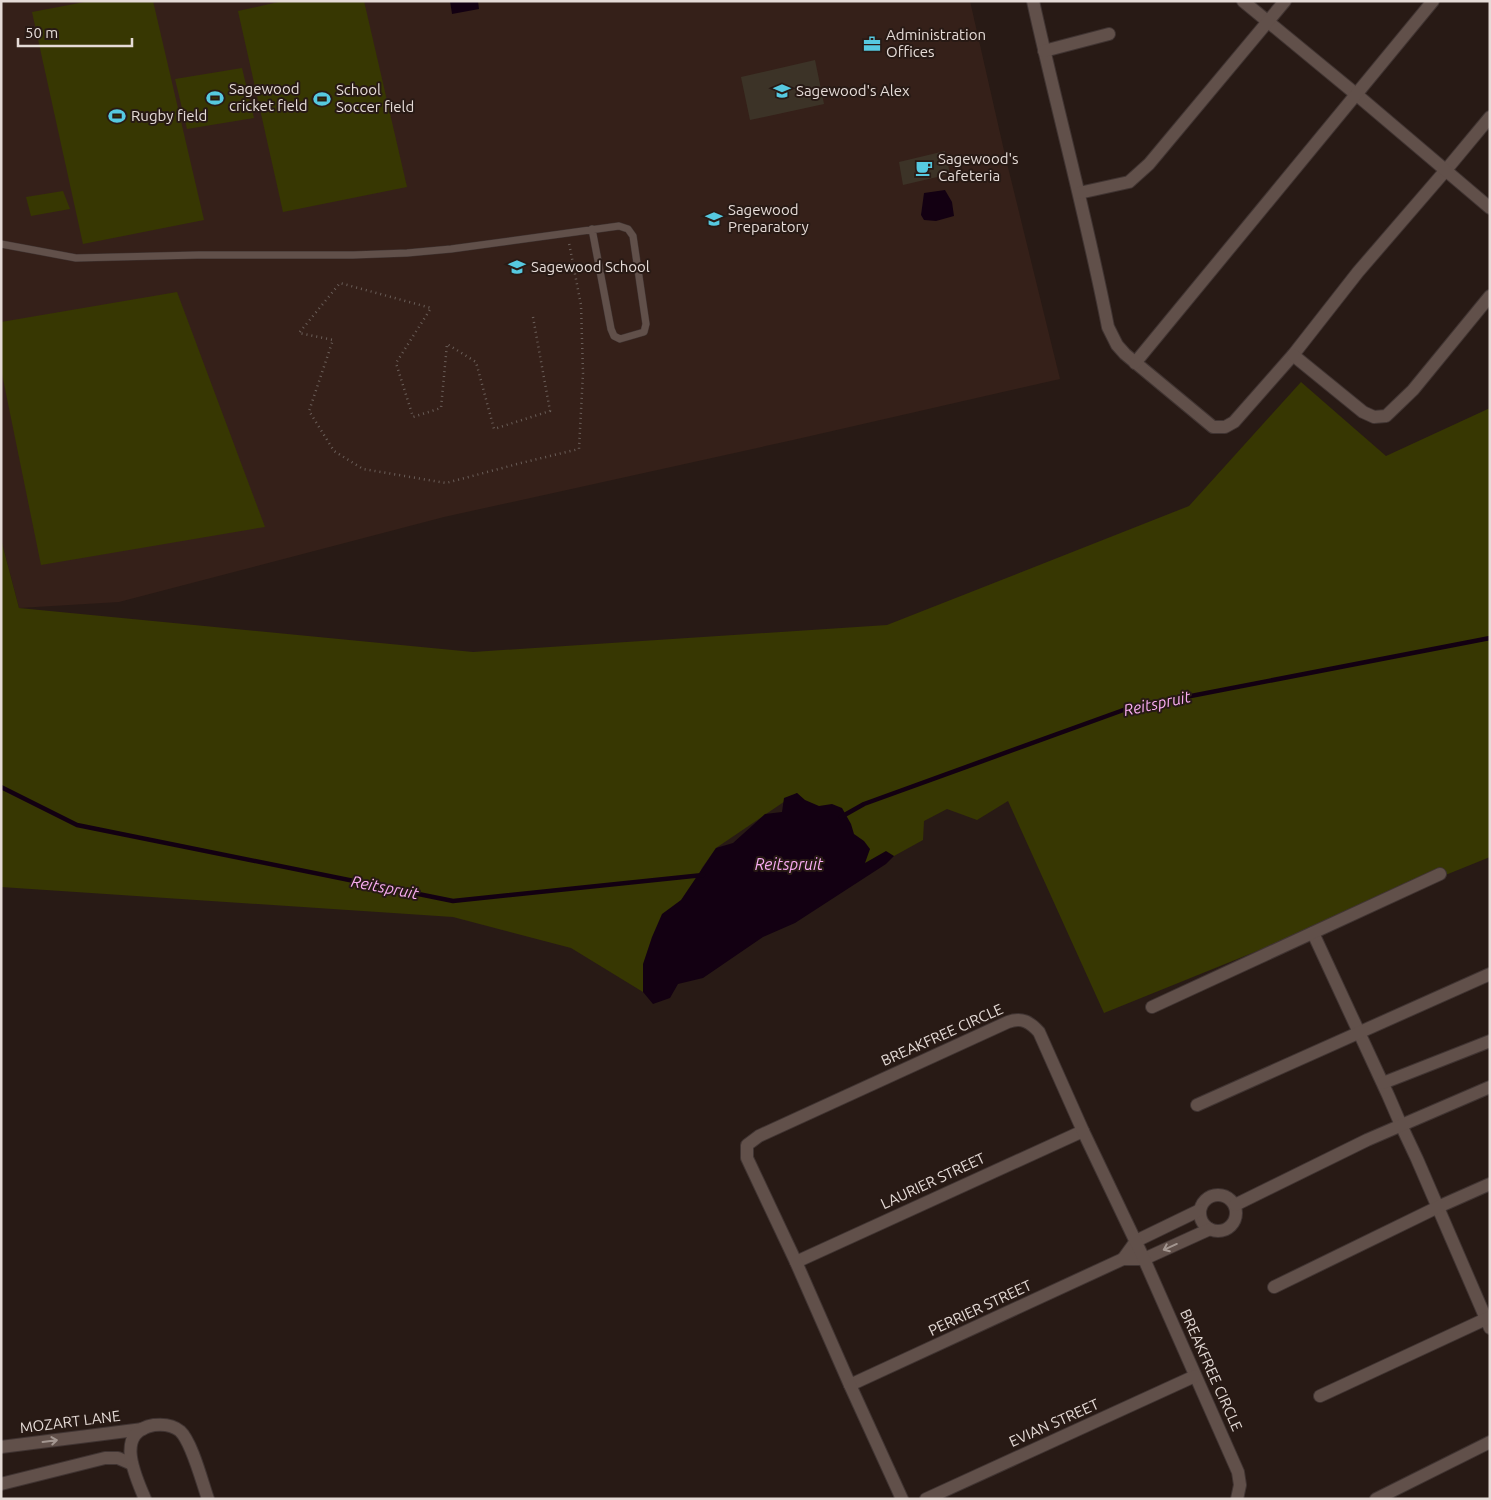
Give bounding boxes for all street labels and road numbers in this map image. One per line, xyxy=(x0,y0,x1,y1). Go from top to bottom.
street label: BREAKFREE CIRCLE xyxy=(878,1000,1005,1069)
street label: LAURIER STREET xyxy=(878,1149,988,1212)
street label: PERRIER STREET xyxy=(926,1276,1035,1339)
street label: BREAKFREE CIRCLE xyxy=(1177,1306,1246,1433)
street label: EVIAN STREET xyxy=(1006,1395,1102,1450)
street label: MOZART LANE xyxy=(19,1407,121,1436)

